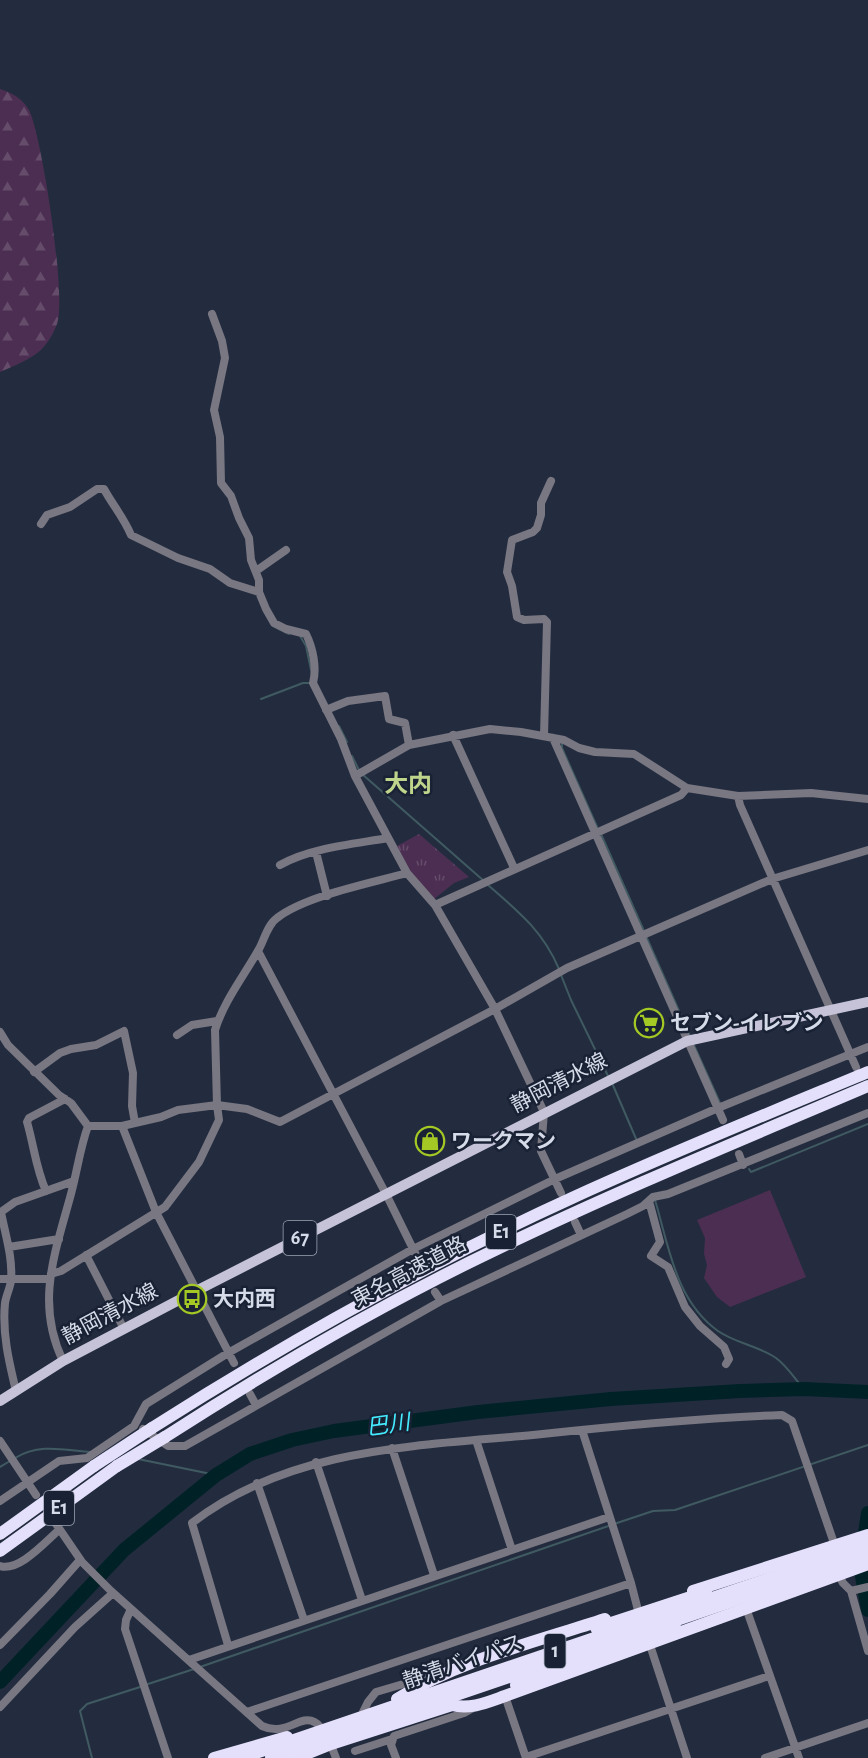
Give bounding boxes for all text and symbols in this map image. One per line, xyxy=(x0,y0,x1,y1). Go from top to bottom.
district label: 大内 xyxy=(384,771,432,797)
supermarket icon: セブン-イレブン xyxy=(633,1007,665,1039)
place label: セブン-イレブン xyxy=(670,1011,823,1034)
street label: 静岡清水線 xyxy=(507,1049,611,1116)
shop icon: ワークマン xyxy=(414,1125,446,1157)
place label: ワークマン xyxy=(451,1130,556,1152)
road number: E1 xyxy=(486,1215,516,1249)
road number: 67 xyxy=(284,1221,316,1255)
street label: 東名高速道路 xyxy=(348,1232,470,1311)
street label: 静岡清水線 xyxy=(58,1279,161,1348)
bus stop icon: 大内西 xyxy=(176,1283,208,1315)
place label: 大内西 xyxy=(213,1288,276,1310)
water label: 巴川 xyxy=(365,1411,413,1439)
road number: E1 xyxy=(44,1491,74,1525)
street label: 静清バイパス xyxy=(400,1631,526,1692)
road number: 1 xyxy=(544,1634,566,1668)

